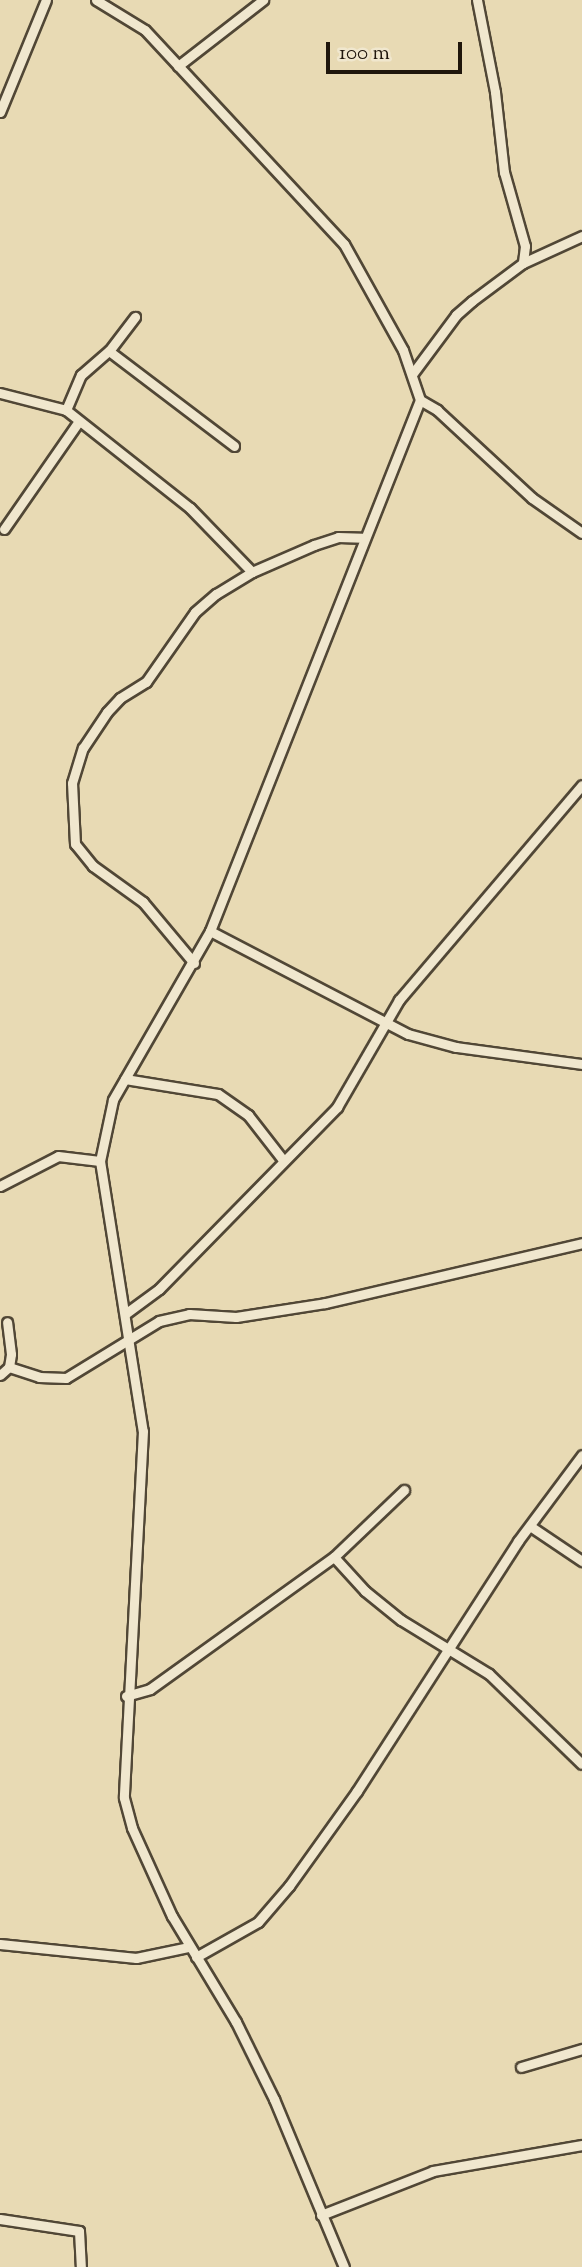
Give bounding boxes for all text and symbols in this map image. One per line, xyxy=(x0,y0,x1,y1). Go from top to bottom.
scale bar xyxy=(330,28,466,72)
text: 100 m xyxy=(339,39,390,69)

